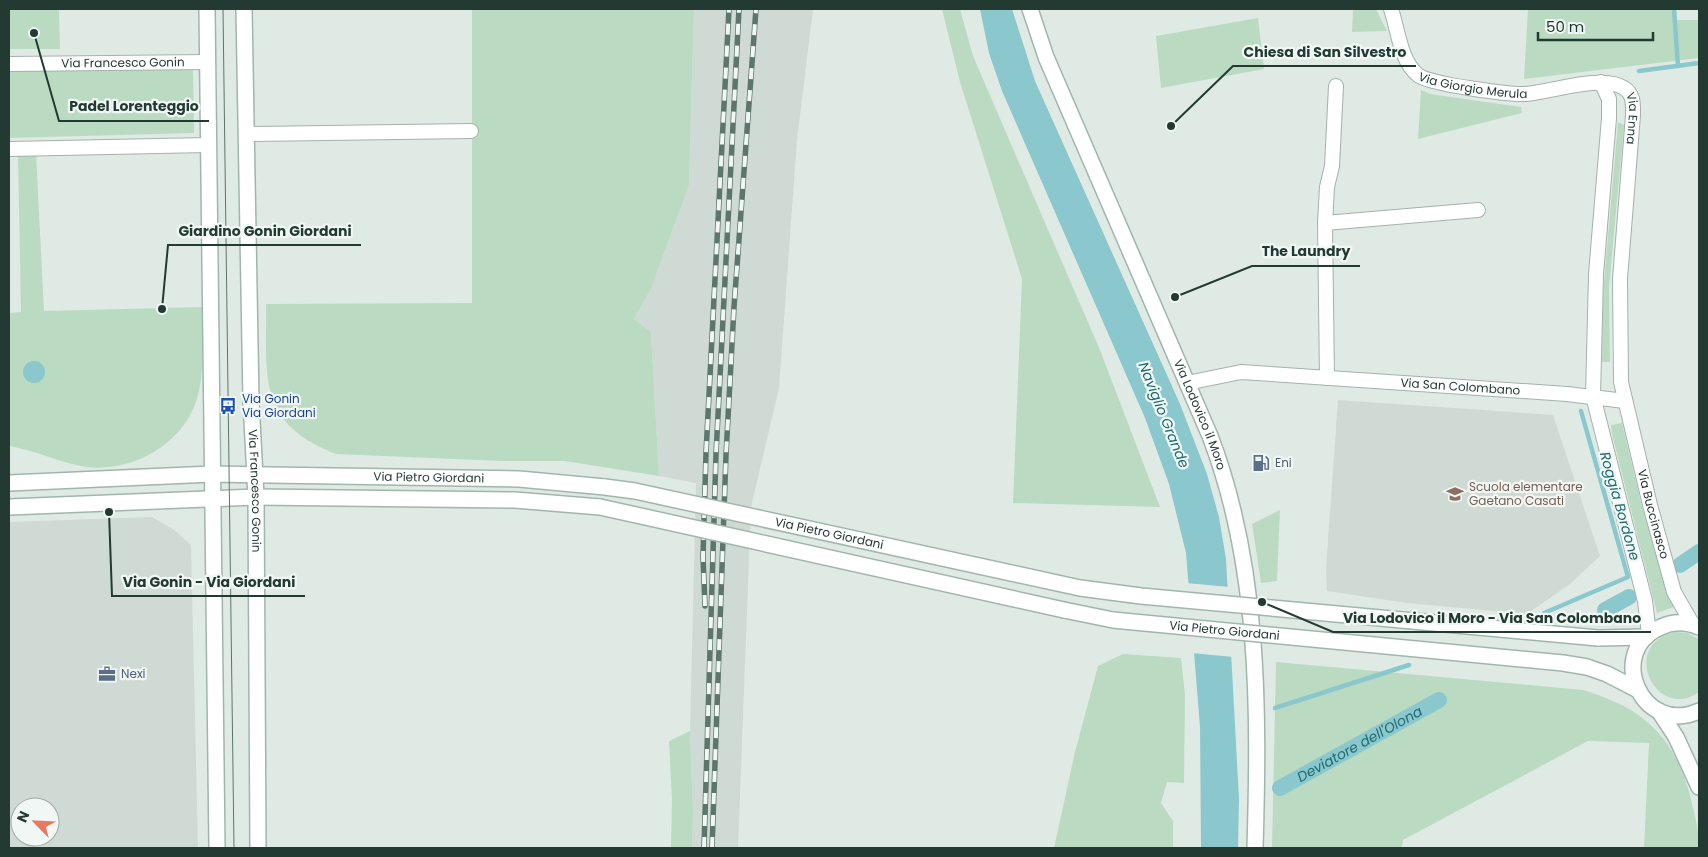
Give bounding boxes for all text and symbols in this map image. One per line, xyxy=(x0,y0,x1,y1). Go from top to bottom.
scale bar xyxy=(1538,10,1653,42)
text: 50 m xyxy=(1546,16,1584,37)
callout: Chiesa di San Silvestro xyxy=(1233,37,1416,66)
text: Chiesa di San Silvestro xyxy=(1244,42,1407,62)
street label: Via Francesco Gonin xyxy=(61,53,185,71)
street label: Via Giorgio Merula xyxy=(1416,68,1527,102)
street label: Via Enna xyxy=(1622,90,1642,145)
callout: Padel Lorenteggio xyxy=(59,92,209,121)
text: Padel Lorenteggio xyxy=(69,96,199,116)
callout: Giardino Gonin Giordani xyxy=(168,216,361,245)
text: Giardino Gonin Giordani xyxy=(178,221,352,241)
callout: The Laundry xyxy=(1252,237,1360,266)
text: The Laundry xyxy=(1262,241,1350,261)
street label: Via Lodovico il Moro xyxy=(1170,357,1230,472)
water label: Naviglio Grande xyxy=(1134,359,1195,471)
street label: Via San Colombano xyxy=(1400,374,1521,399)
place label: Via Gonin Via Giordani xyxy=(242,390,316,421)
bus stop icon: Via Gonin Via Giordani xyxy=(218,396,238,416)
street label: Via Francesco Gonin xyxy=(244,429,265,553)
water label: Roggia Bordone xyxy=(1595,449,1645,563)
fuel station icon: Eni xyxy=(1251,453,1271,473)
place label: Eni xyxy=(1275,454,1292,471)
street label: Via Buccinasco xyxy=(1634,467,1674,561)
street label: Via Pietro Giordani xyxy=(373,468,484,486)
place label: Scuola elementare Gaetano Casati xyxy=(1469,478,1583,509)
school or university icon: Scuola elementare Gaetano Casati xyxy=(1445,484,1465,504)
street label: Via Pietro Giordani xyxy=(773,513,885,553)
callout: Via Gonin - Via Giordani xyxy=(112,567,305,596)
text: Via Gonin - Via Giordani xyxy=(123,572,295,592)
callout: Via Lodovico il Moro - Via San Colombano xyxy=(1333,603,1651,632)
text: Via Lodovico il Moro - Via San Colombano xyxy=(1343,608,1641,628)
street label: Via Pietro Giordani xyxy=(1169,616,1281,644)
office icon: Nexi xyxy=(97,664,117,684)
place label: Nexi xyxy=(121,665,146,682)
water label: Deviatore dell'Olona xyxy=(1293,701,1426,787)
north arrow xyxy=(10,797,60,847)
text: N xyxy=(12,808,34,826)

